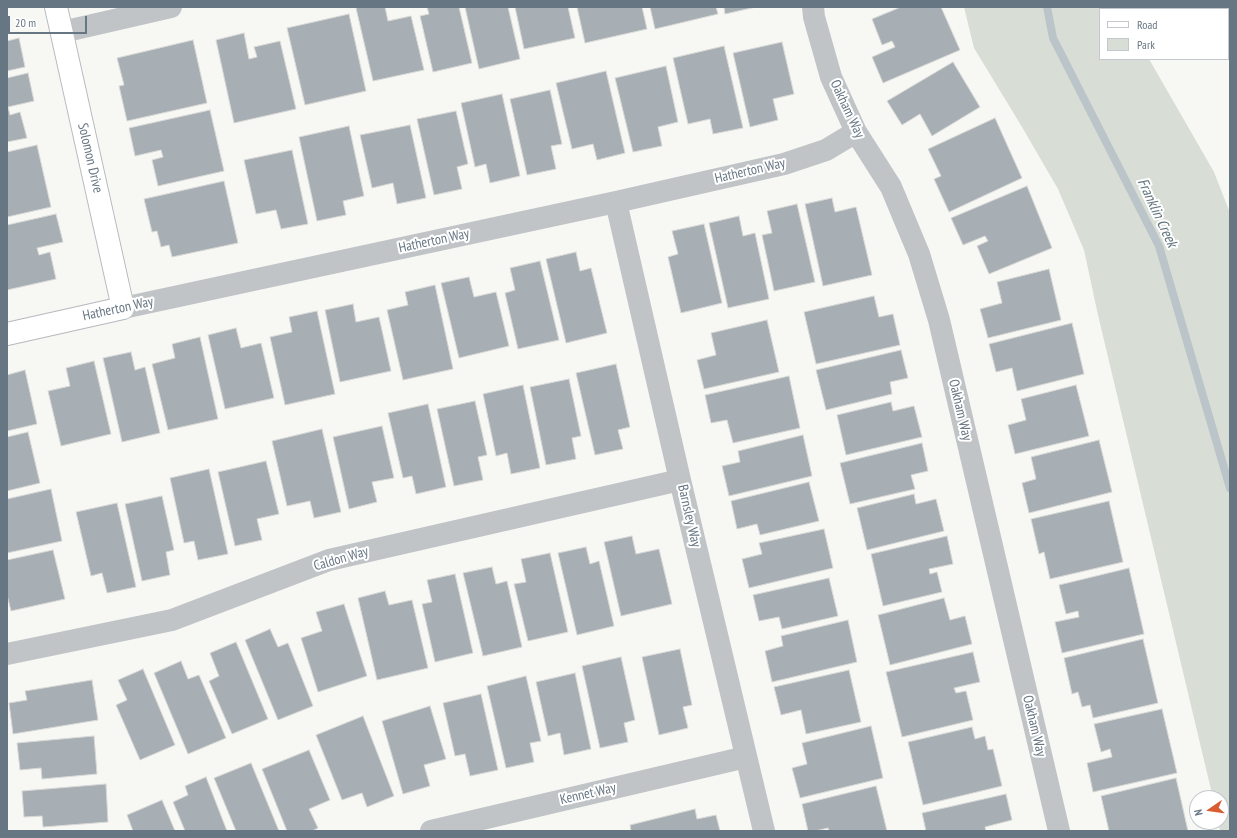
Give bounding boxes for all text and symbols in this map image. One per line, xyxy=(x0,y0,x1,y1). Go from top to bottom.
scale bar xyxy=(10,8,89,34)
legend xyxy=(1099,8,1229,60)
text: 20 m xyxy=(15,15,36,30)
text: Road xyxy=(1137,17,1157,32)
text: Park xyxy=(1137,37,1155,52)
street label: Oakham Way xyxy=(826,77,868,141)
street label: Solomon Drive xyxy=(74,121,106,195)
street label: Hatherton Way xyxy=(713,155,787,187)
water label: Franklin Creek xyxy=(1133,176,1181,250)
street label: Hatherton Way xyxy=(397,225,471,257)
street label: Hatherton Way xyxy=(81,293,155,325)
street label: Oakham Way xyxy=(945,378,975,442)
street label: Barnsley Way xyxy=(674,483,704,549)
street label: Caldon Way xyxy=(312,543,370,575)
street label: Oakham Way xyxy=(1019,694,1049,758)
street label: Kennet Way xyxy=(558,779,618,809)
north arrow xyxy=(1189,790,1229,830)
text: N xyxy=(1191,808,1206,817)

